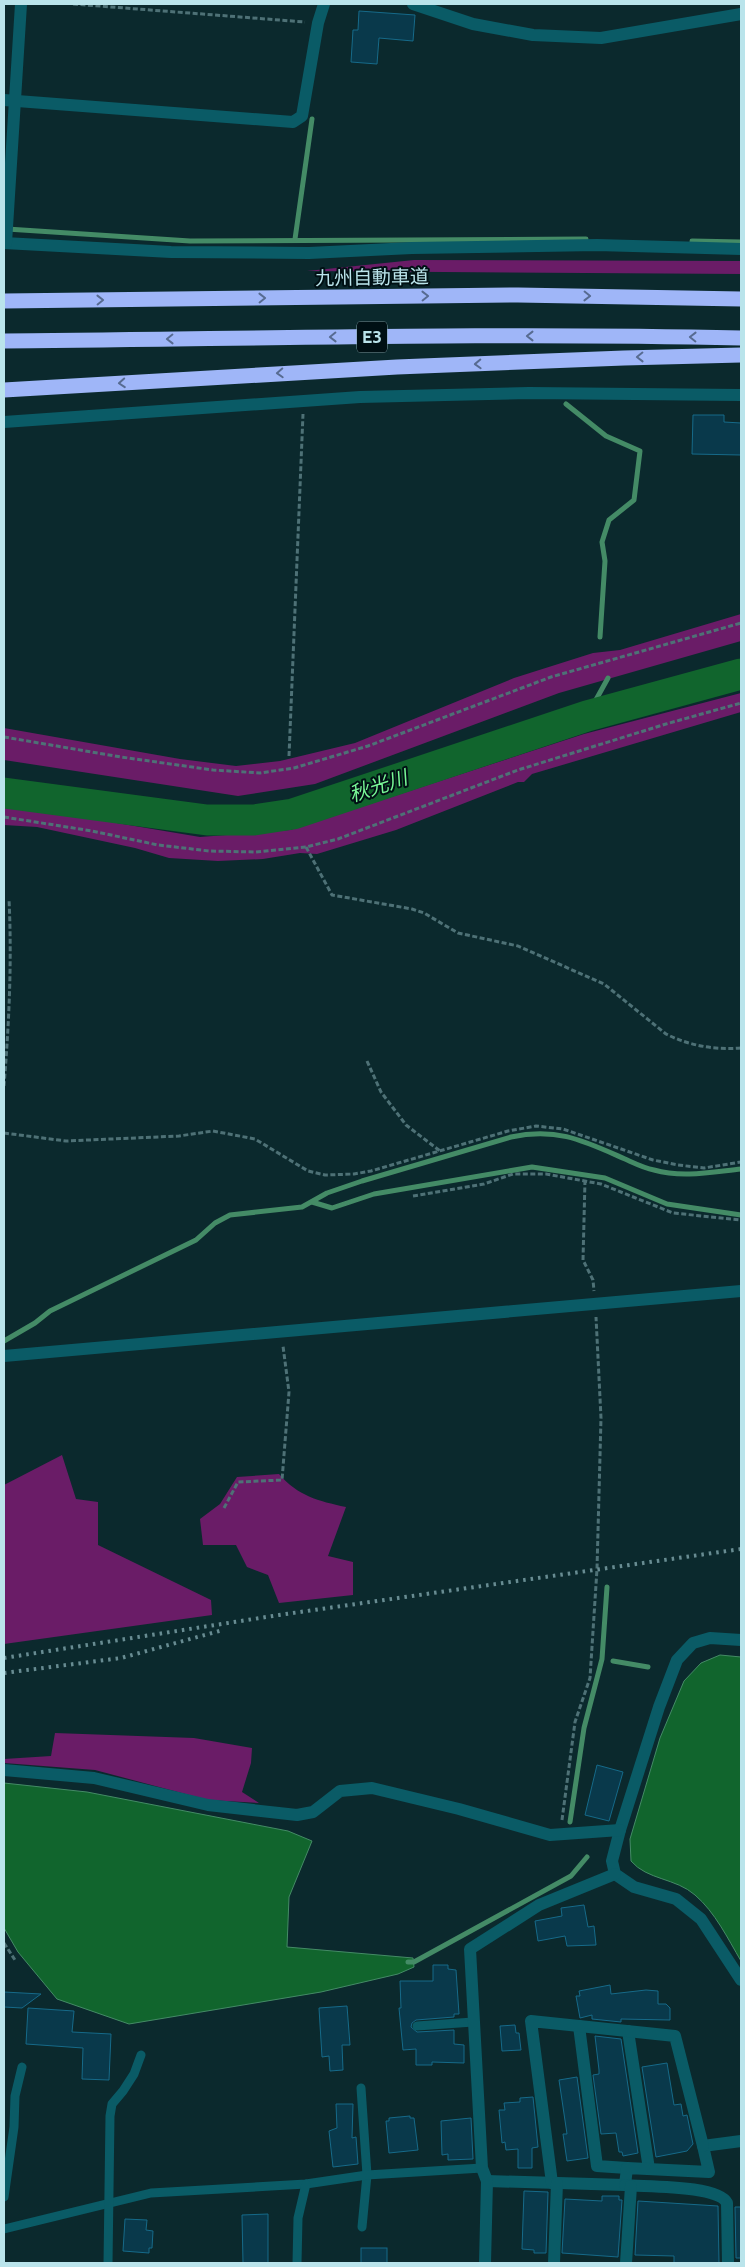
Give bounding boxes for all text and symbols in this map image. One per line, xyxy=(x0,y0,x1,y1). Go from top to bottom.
street label: 九州自動車道 xyxy=(315,265,429,290)
one-way arrow xyxy=(421,291,429,301)
one-way arrow xyxy=(584,291,591,301)
one-way arrow xyxy=(258,293,266,303)
one-way arrow xyxy=(96,295,104,305)
road number: E3 xyxy=(357,322,387,352)
one-way arrow xyxy=(526,331,534,341)
one-way arrow xyxy=(688,331,696,342)
one-way arrow xyxy=(328,332,336,342)
one-way arrow xyxy=(166,334,174,345)
one-way arrow xyxy=(636,352,644,363)
one-way arrow xyxy=(473,358,481,369)
one-way arrow xyxy=(276,368,284,379)
one-way arrow xyxy=(118,378,126,389)
water label: 秋光川 xyxy=(346,765,412,807)

